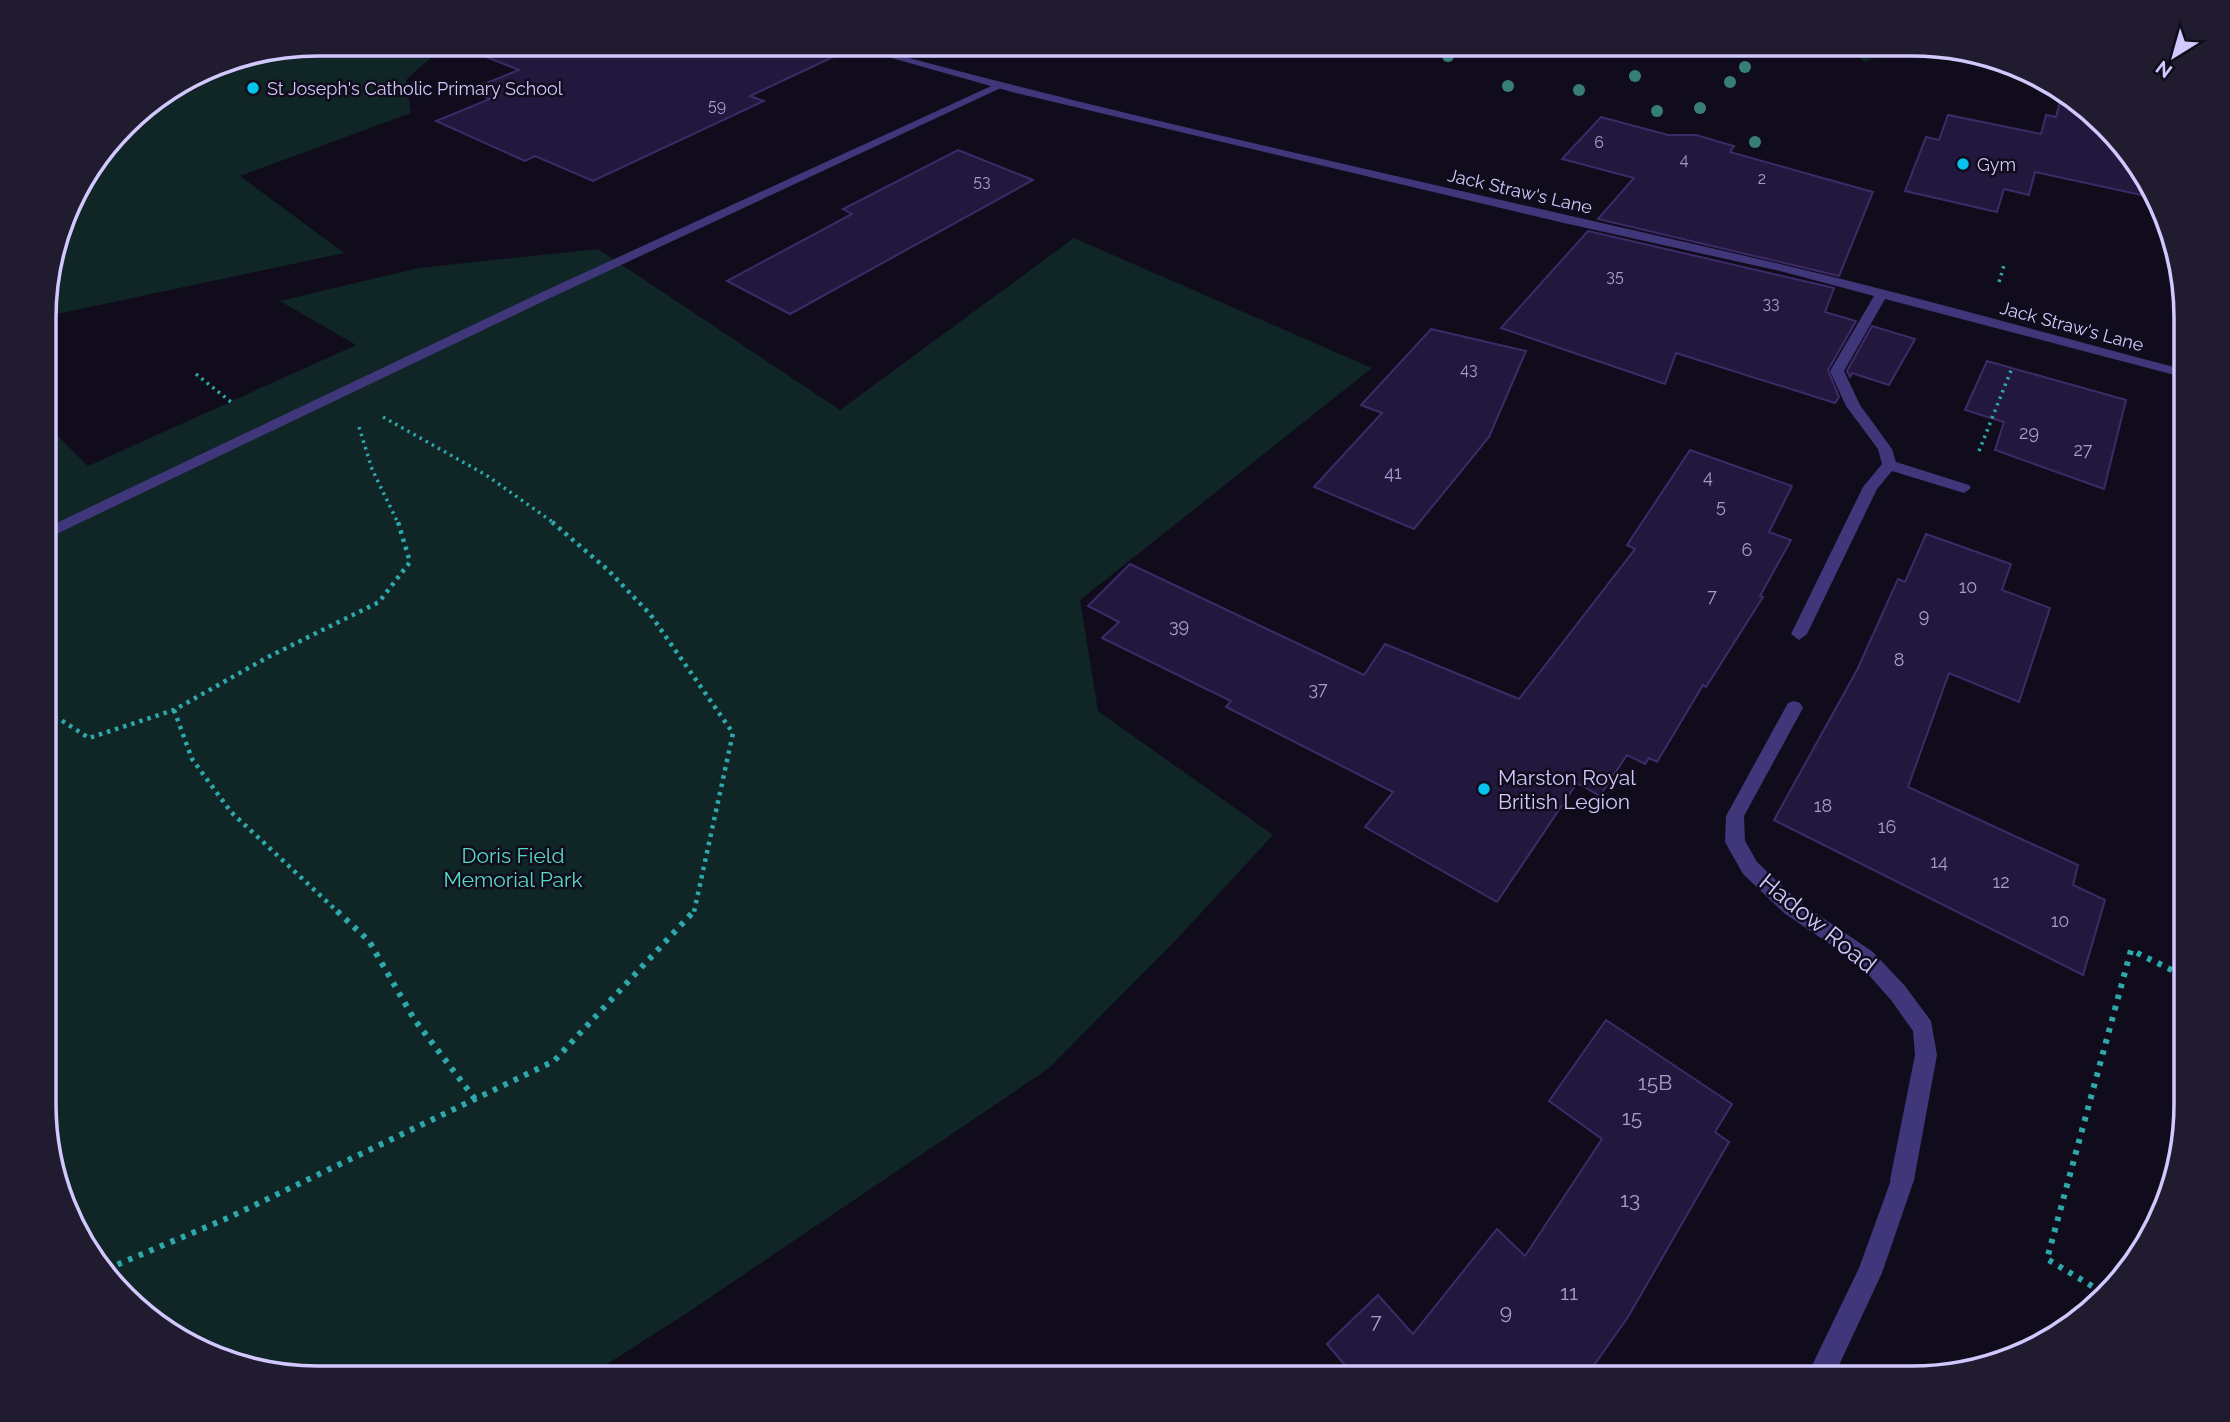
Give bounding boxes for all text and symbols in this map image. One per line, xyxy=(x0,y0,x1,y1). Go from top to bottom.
north arrow xyxy=(2139,21,2209,91)
text: N xyxy=(2151,56,2176,83)
place label: St Joseph's Catholic Primary School xyxy=(267,78,563,99)
marker: St Joseph's Catholic Primary School xyxy=(245,80,261,96)
house number: 59 xyxy=(708,96,726,115)
house number: 6 xyxy=(1594,133,1604,152)
house number: 4 xyxy=(1680,150,1689,169)
place label: Gym xyxy=(1977,154,2016,175)
marker: Gym xyxy=(1955,156,1971,172)
street label: Jack Straw's Lane xyxy=(1446,164,1595,218)
house number: 2 xyxy=(1758,169,1766,188)
house number: 53 xyxy=(973,172,991,191)
house number: 35 xyxy=(1606,267,1624,286)
house number: 33 xyxy=(1762,294,1780,313)
street label: Jack Straw's Lane xyxy=(1998,297,2146,355)
house number: 43 xyxy=(1460,360,1478,379)
house number: 29 xyxy=(2019,422,2039,443)
house number: 27 xyxy=(2073,439,2093,460)
house number: 41 xyxy=(1384,462,1402,483)
house number: 4 xyxy=(1703,466,1713,487)
house number: 5 xyxy=(1716,495,1726,516)
house number: 6 xyxy=(1742,539,1753,560)
house number: 10 xyxy=(1959,576,1977,597)
house number: 7 xyxy=(1707,585,1717,606)
house number: 9 xyxy=(1919,605,1929,626)
house number: 39 xyxy=(1169,615,1189,636)
house number: 8 xyxy=(1894,649,1904,670)
house number: 37 xyxy=(1308,678,1328,699)
place label: Marston Royal British Legion xyxy=(1498,765,1636,814)
marker: Marston Royal British Legion xyxy=(1476,781,1492,797)
house number: 18 xyxy=(1814,795,1832,816)
house number: 16 xyxy=(1878,816,1896,837)
park label: Doris Field Memorial Park xyxy=(443,843,583,892)
house number: 14 xyxy=(1930,851,1948,872)
street label: Hadow Road xyxy=(1754,867,1882,979)
house number: 12 xyxy=(1992,871,2010,892)
house number: 10 xyxy=(2051,910,2069,931)
house number: 15B xyxy=(1638,1070,1672,1095)
house number: 15 xyxy=(1622,1105,1642,1130)
house number: 13 xyxy=(1620,1187,1640,1212)
house number: 11 xyxy=(1560,1280,1578,1305)
house number: 9 xyxy=(1500,1299,1512,1324)
house number: 7 xyxy=(1370,1308,1382,1333)

